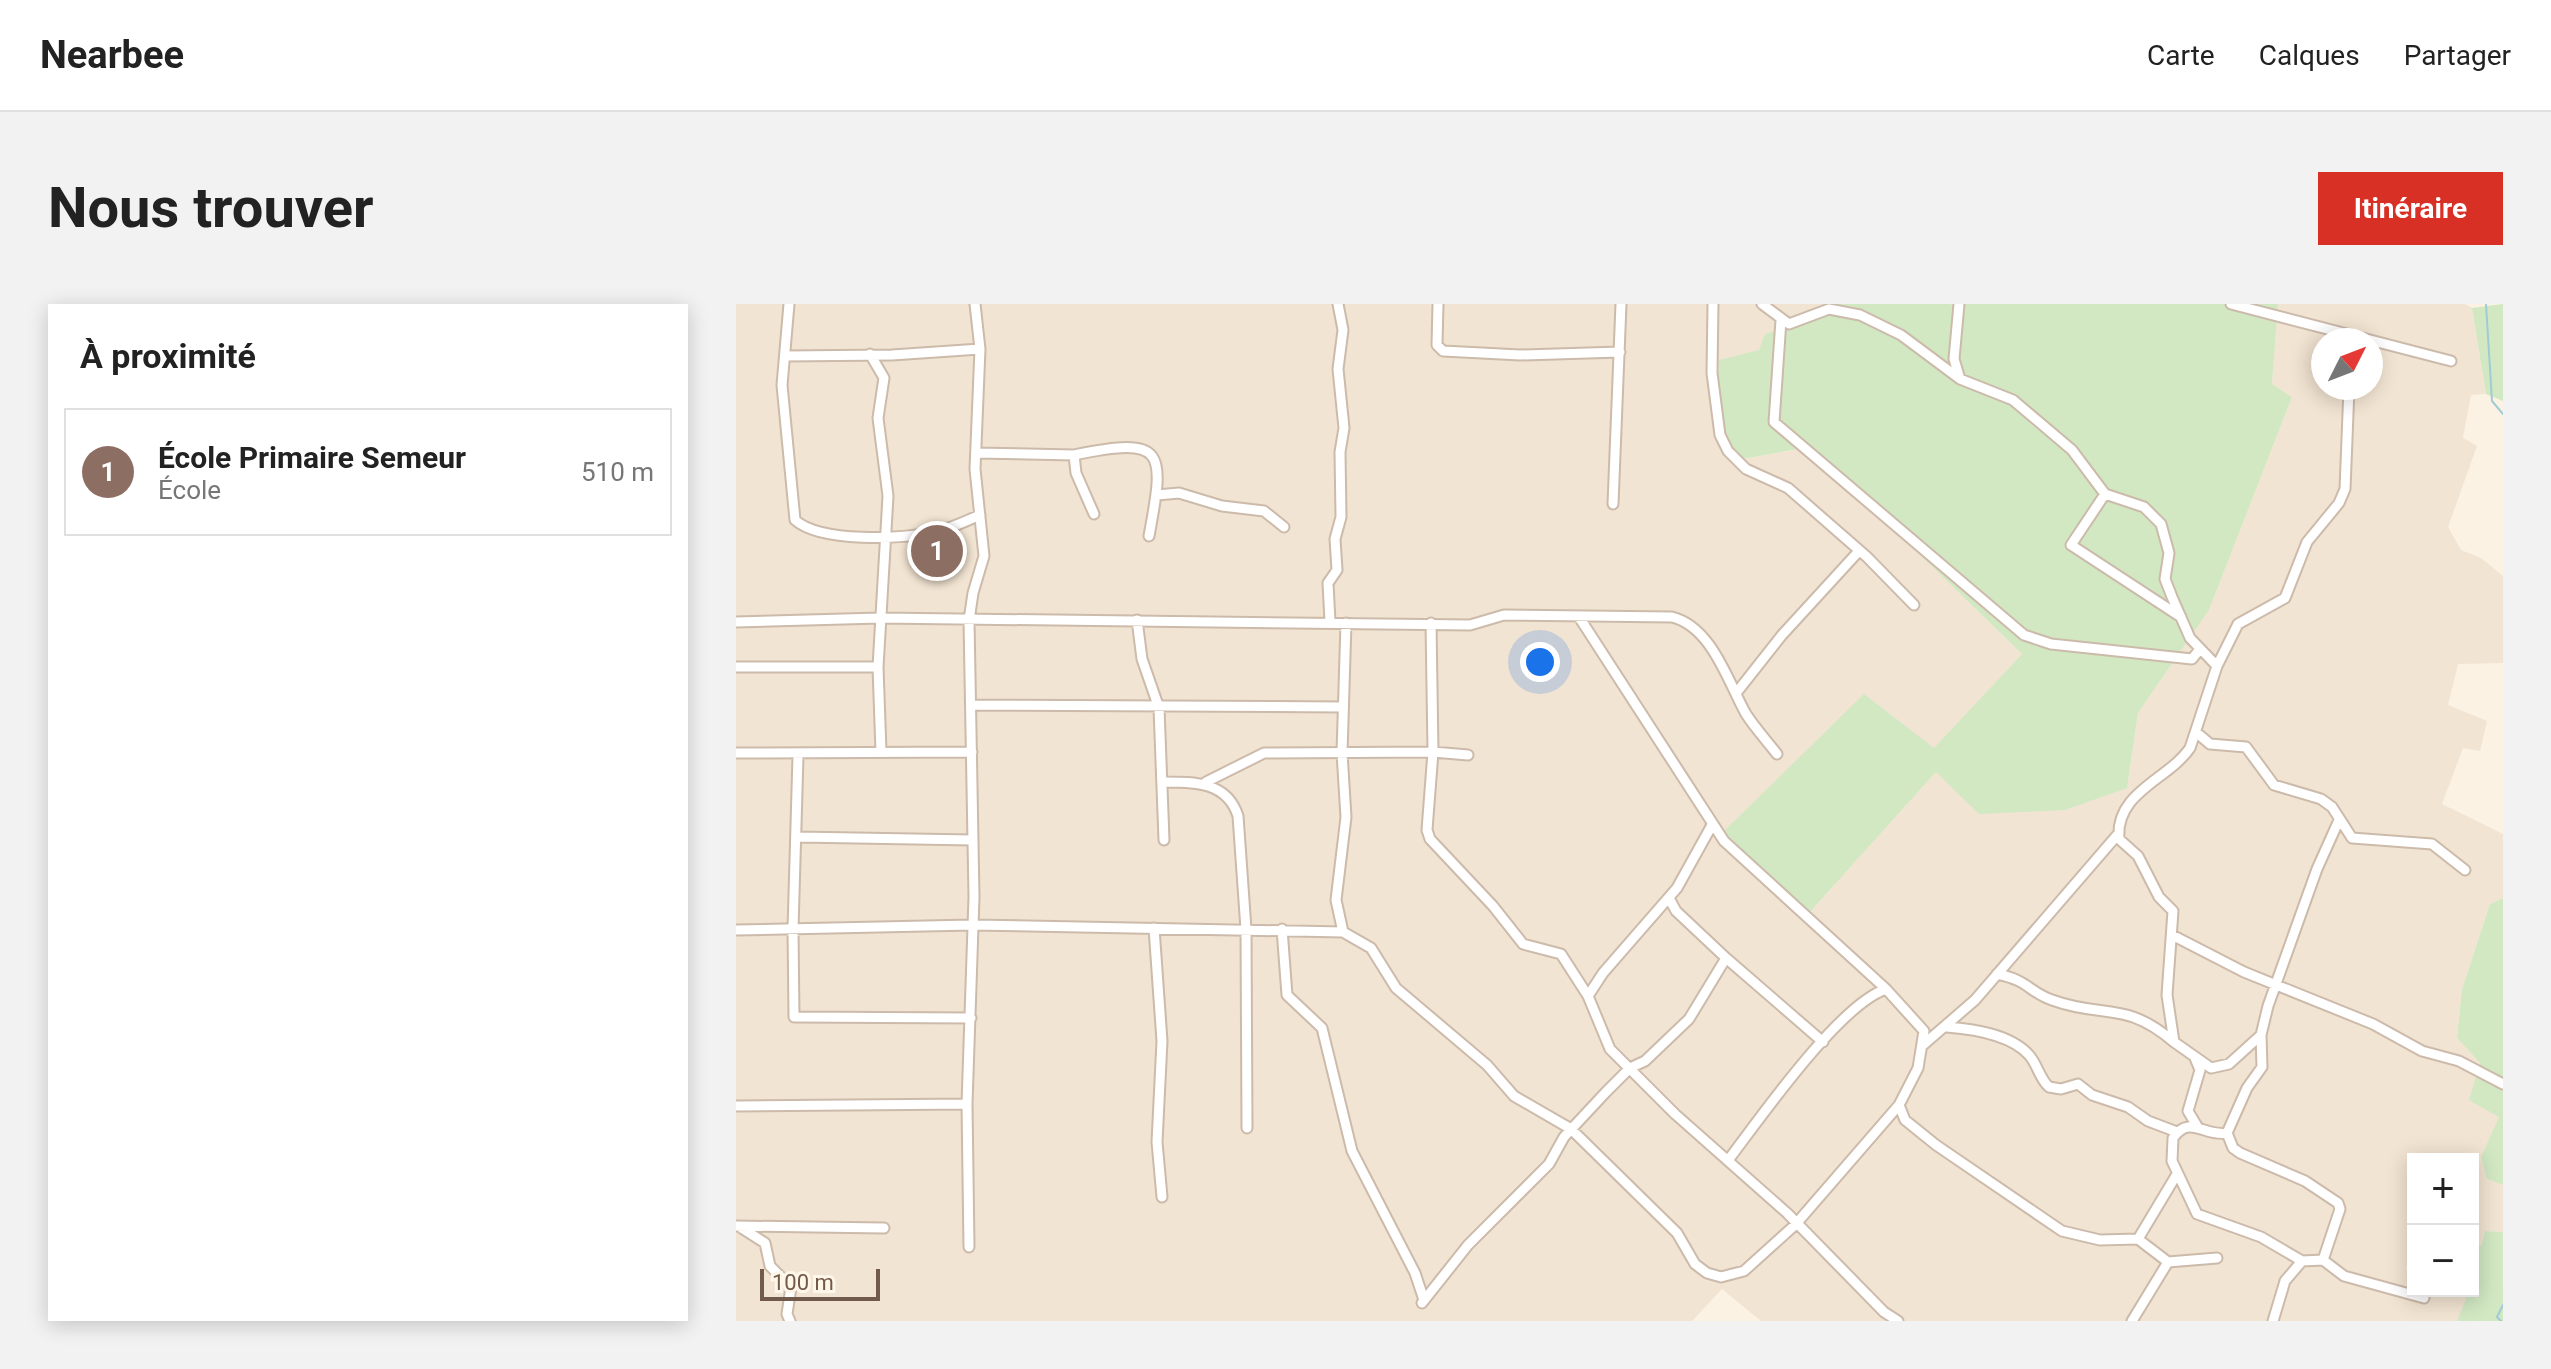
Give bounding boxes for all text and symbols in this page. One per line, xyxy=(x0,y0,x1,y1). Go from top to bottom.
text: Nearbee xyxy=(40,33,184,77)
text: Carte xyxy=(2147,39,2215,72)
text: Calques xyxy=(2259,39,2360,72)
text: Partager xyxy=(2404,39,2511,72)
button: Itinéraire xyxy=(2318,172,2503,245)
text: Nous trouver xyxy=(48,175,374,241)
north arrow xyxy=(2311,328,2383,400)
text: À proximité xyxy=(80,336,256,376)
text: École Primaire Semeur xyxy=(158,440,466,475)
text: 1 xyxy=(101,457,115,487)
text: 510 m xyxy=(581,457,654,487)
text: École xyxy=(158,475,221,505)
pin: 1 xyxy=(911,521,963,581)
your location xyxy=(1520,642,1560,682)
map controls xyxy=(2407,1153,2479,1297)
button: + xyxy=(2407,1153,2479,1225)
button: − xyxy=(2407,1225,2479,1297)
scale bar xyxy=(760,1265,880,1301)
text: 100 m xyxy=(772,1270,834,1295)

